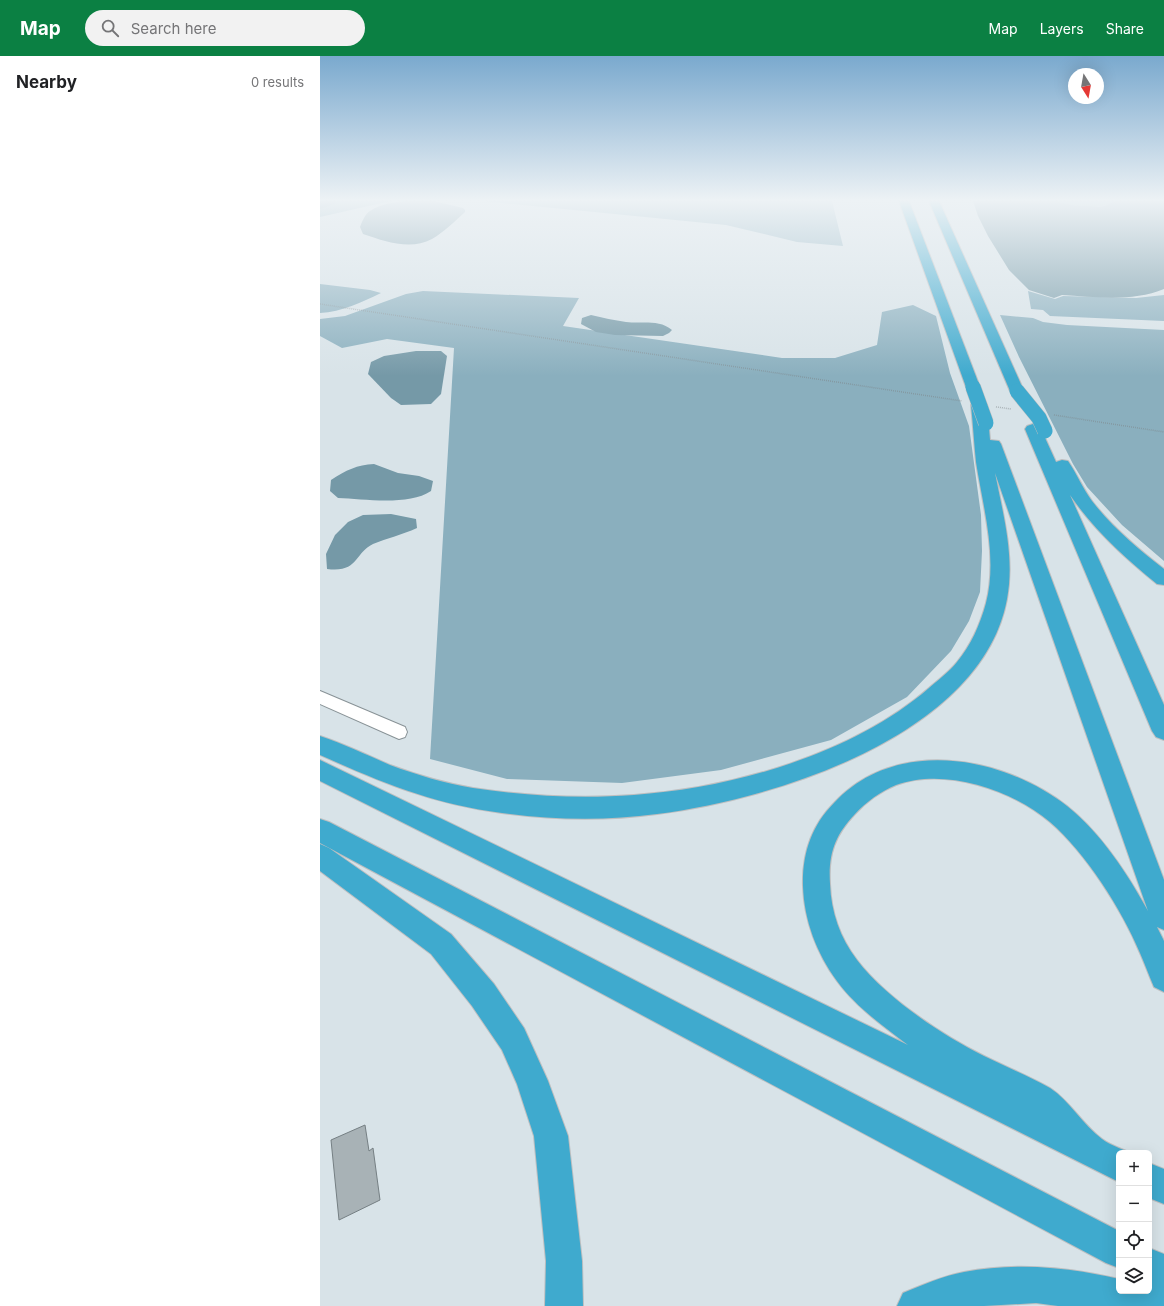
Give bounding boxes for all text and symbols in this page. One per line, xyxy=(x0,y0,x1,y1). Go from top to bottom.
search box xyxy=(85,10,365,46)
text: Map xyxy=(20,17,61,40)
icon: search xyxy=(99,17,121,39)
text: Search here xyxy=(131,19,216,38)
text: Map xyxy=(989,20,1018,37)
text: Layers xyxy=(1040,20,1084,37)
text: Share xyxy=(1106,20,1144,37)
north arrow xyxy=(1068,68,1104,104)
text: Nearby xyxy=(16,72,77,92)
text: 0 results xyxy=(251,74,304,90)
map controls xyxy=(1116,1150,1152,1294)
button: + xyxy=(1116,1150,1152,1186)
button: − xyxy=(1116,1186,1152,1222)
button: locate xyxy=(1116,1222,1152,1258)
button: layers xyxy=(1116,1258,1152,1294)

